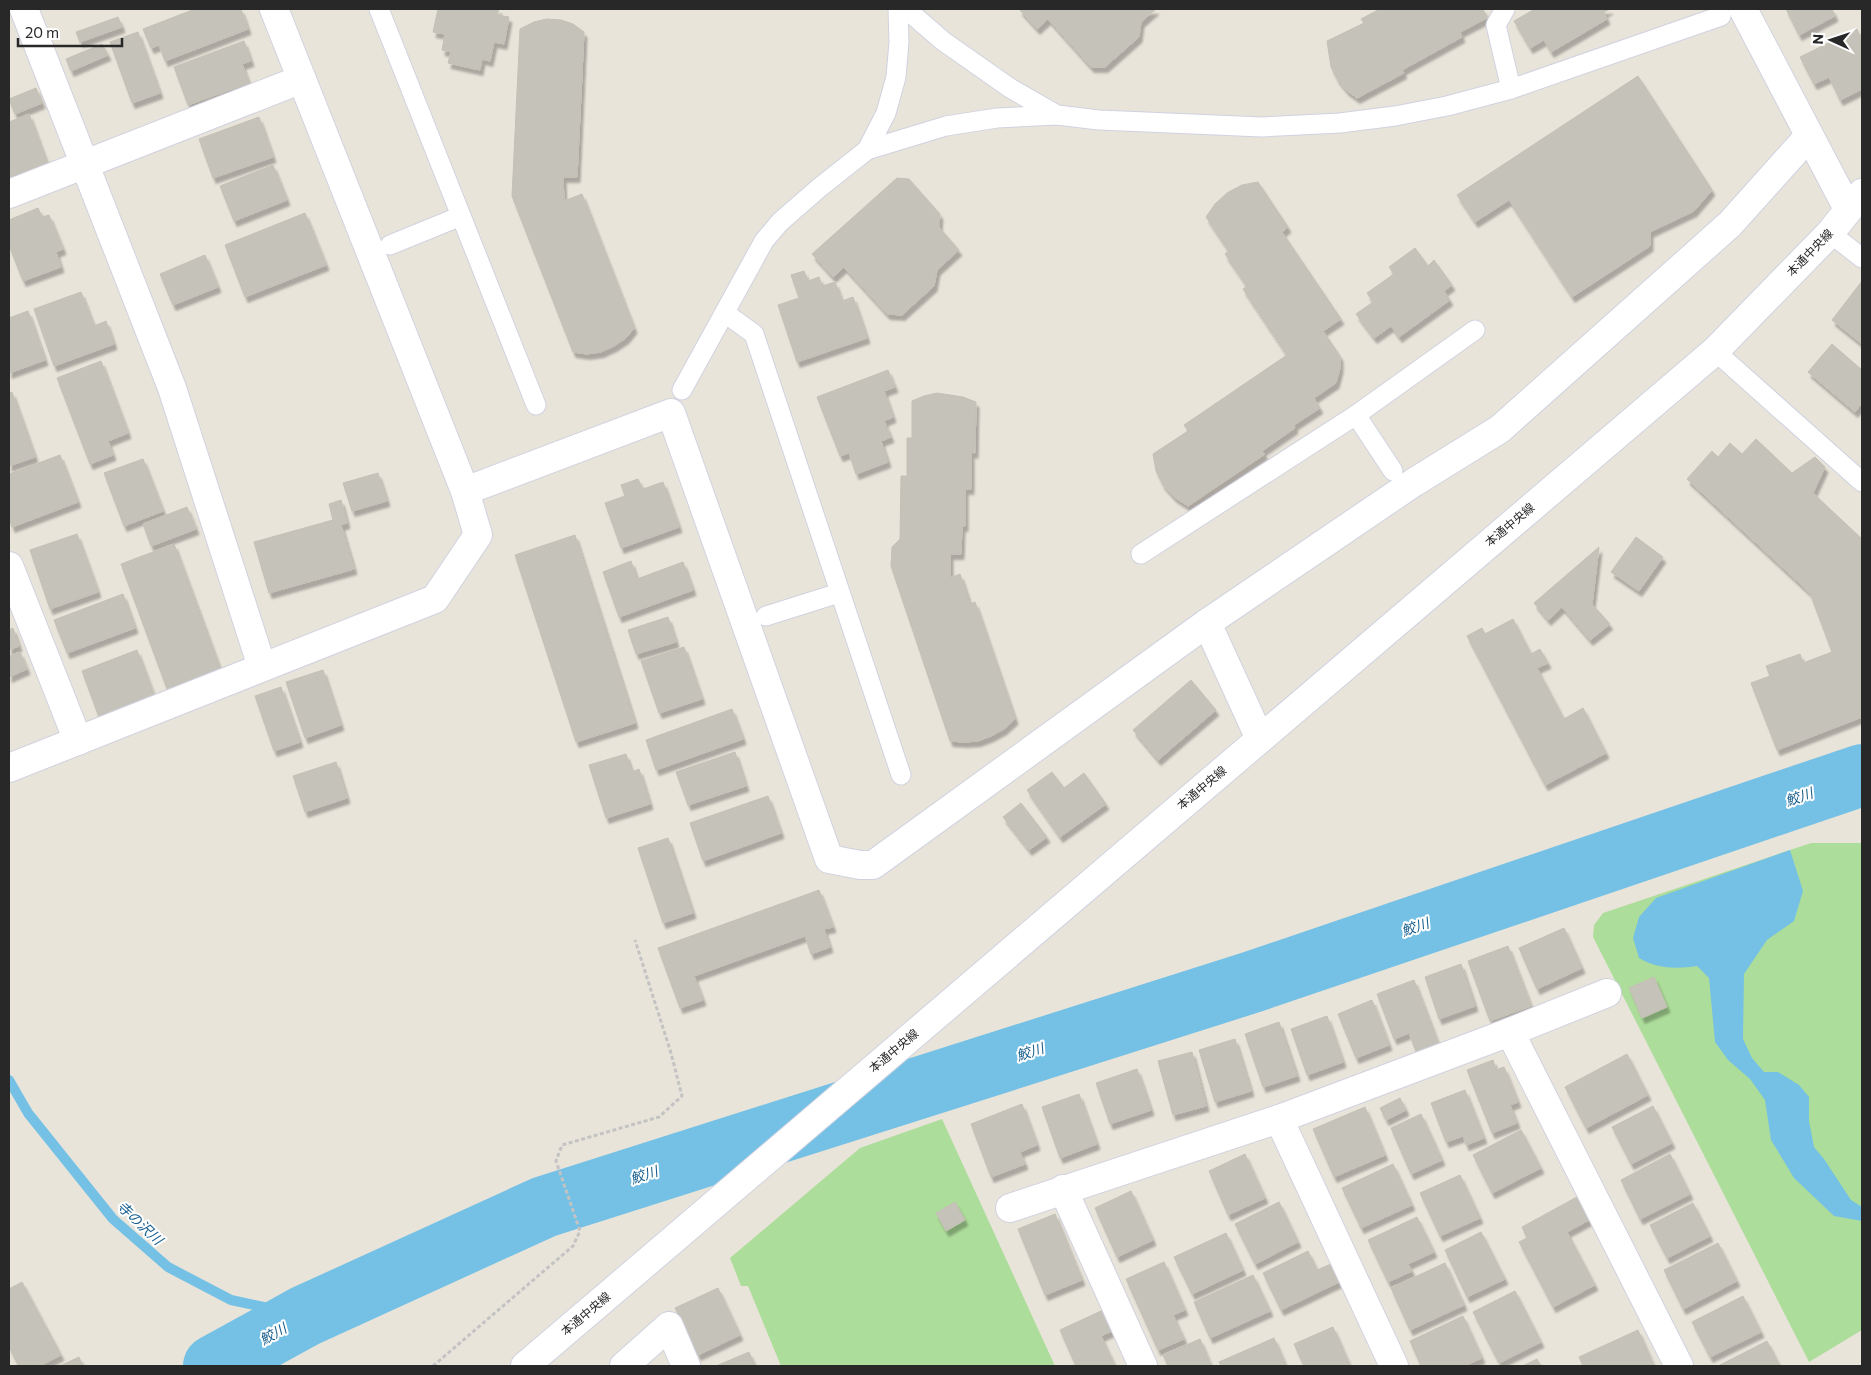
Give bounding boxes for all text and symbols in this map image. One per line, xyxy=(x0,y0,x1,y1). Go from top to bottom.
scale bar xyxy=(18,15,121,47)
north arrow xyxy=(1806,15,1856,65)
text: 20 m xyxy=(25,23,59,41)
text: N xyxy=(1809,34,1826,45)
street label: 本通中央線 xyxy=(1783,226,1835,279)
street label: 本通中央線 xyxy=(1482,500,1537,549)
street label: 本通中央線 xyxy=(1174,763,1229,812)
water label: 鮫川 xyxy=(1783,783,1817,809)
water label: 鮫川 xyxy=(1399,913,1433,939)
street label: 本通中央線 xyxy=(866,1026,921,1075)
water label: 鮫川 xyxy=(1014,1038,1048,1064)
water label: 鮫川 xyxy=(628,1161,662,1187)
water label: 寺の沢川 xyxy=(114,1197,168,1249)
street label: 本通中央線 xyxy=(558,1289,613,1338)
water label: 鮫川 xyxy=(256,1318,291,1348)

